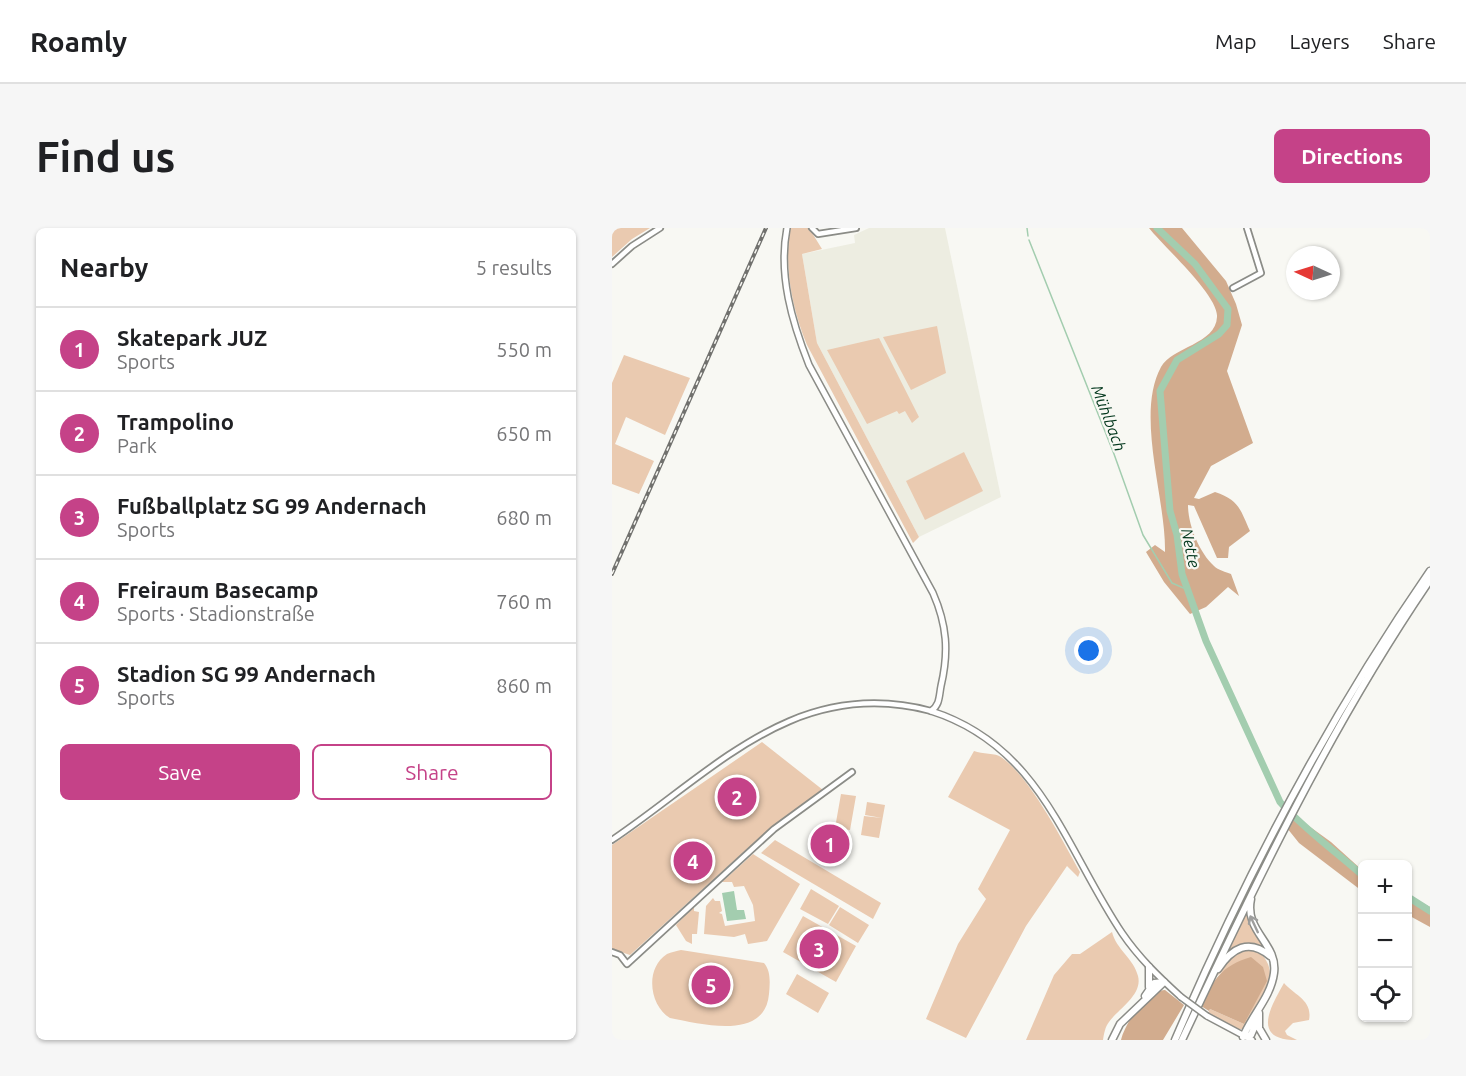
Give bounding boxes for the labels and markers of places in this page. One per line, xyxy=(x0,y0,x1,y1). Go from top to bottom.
pin: 2 xyxy=(718,774,756,820)
pin: 1 xyxy=(810,822,850,866)
pin: 4 xyxy=(674,838,712,884)
pin: 3 xyxy=(800,926,838,972)
pin: 5 xyxy=(692,962,730,1008)

